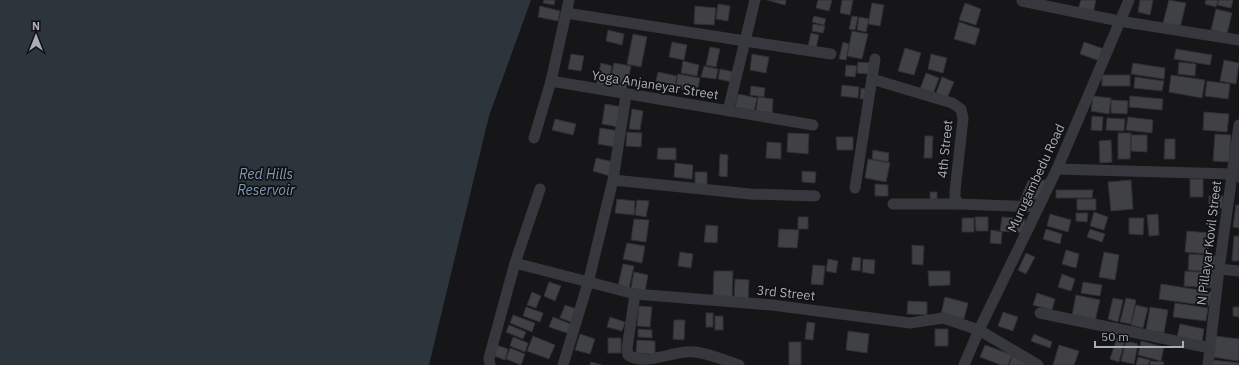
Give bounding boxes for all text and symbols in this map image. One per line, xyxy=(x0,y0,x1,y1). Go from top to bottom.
north arrow xyxy=(16,16,56,56)
text: N xyxy=(32,19,40,33)
street label: Yoga Anjaneyar Street xyxy=(590,67,720,103)
street label: 4th Street xyxy=(933,119,957,179)
street label: Murugambedu Road xyxy=(1003,121,1069,235)
water label: Red Hills Reservoir xyxy=(237,165,296,199)
street label: N Pillayar Kovil Street xyxy=(1193,180,1225,306)
street label: 3rd Street xyxy=(756,281,816,305)
scale bar xyxy=(1095,323,1183,349)
text: 50 m xyxy=(1101,329,1129,344)

